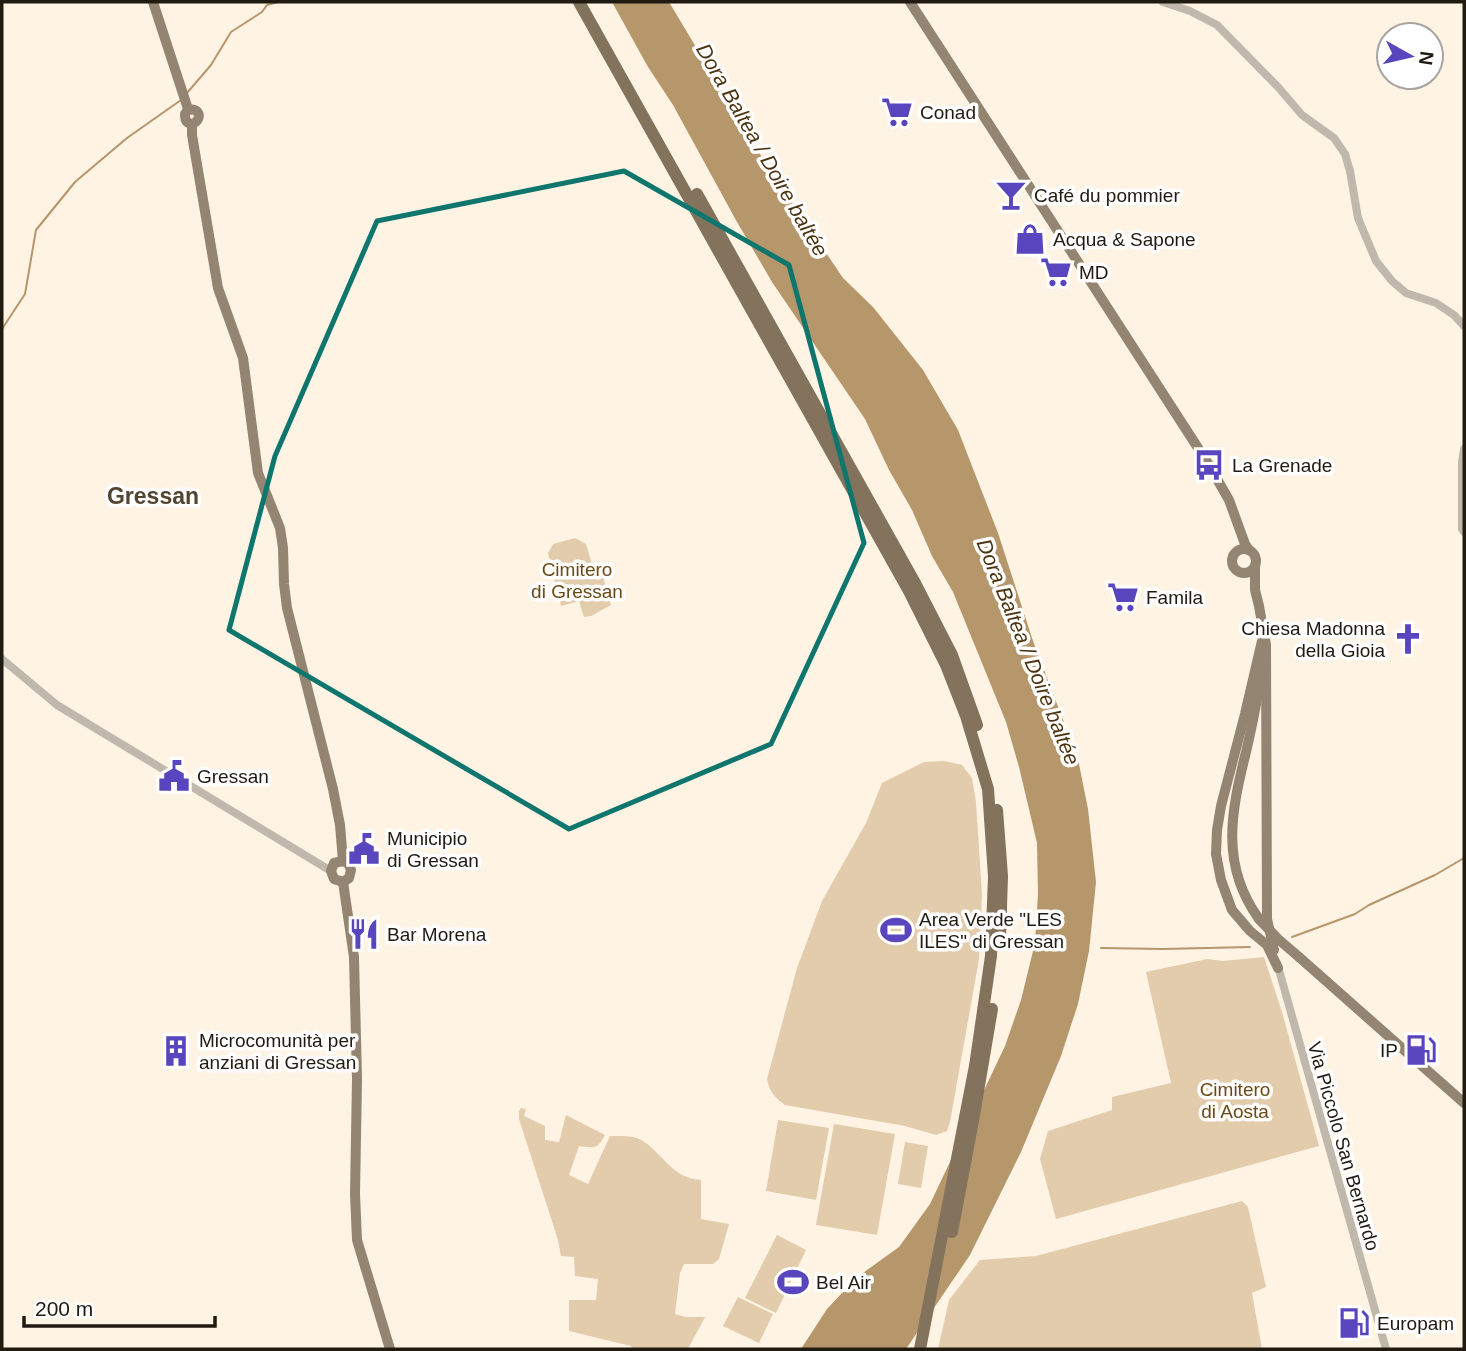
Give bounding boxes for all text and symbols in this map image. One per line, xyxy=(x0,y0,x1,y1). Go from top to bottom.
north arrow xyxy=(1375,21,1445,91)
water label: Dora Baltea / Doire baltée xyxy=(692,39,833,260)
text: N xyxy=(1415,50,1438,67)
supermarket icon: Conad xyxy=(880,95,914,129)
place label: Conad xyxy=(920,102,976,123)
bar icon: Café du pommier xyxy=(994,178,1028,212)
place label: Café du pommier xyxy=(1034,185,1180,206)
shop icon: Acqua & Sapone xyxy=(1013,222,1047,256)
place label: Acqua & Sapone xyxy=(1053,229,1196,250)
supermarket icon: MD xyxy=(1039,255,1073,289)
place label: MD xyxy=(1079,262,1109,283)
bus stop icon: La Grenade xyxy=(1192,448,1226,482)
place label: La Grenade xyxy=(1232,455,1332,476)
district label: Gressan xyxy=(107,483,199,509)
water label: Dora Baltea / Doire baltée xyxy=(973,535,1084,768)
park label: Cimitero di Gressan xyxy=(531,559,623,602)
supermarket icon: Famila xyxy=(1106,580,1140,614)
place label: Famila xyxy=(1146,587,1203,608)
place label: Chiesa Madonna della Gioia xyxy=(1241,618,1385,661)
church icon: Chiesa Madonna della Gioia xyxy=(1391,622,1425,656)
public building icon: Gressan xyxy=(157,759,191,793)
place label: Gressan xyxy=(197,766,269,787)
place label: Municipio di Gressan xyxy=(387,828,479,871)
public building icon: Municipio di Gressan xyxy=(347,832,381,866)
place label: Area Verde "LES ILES" di Gressan xyxy=(919,909,1064,952)
sports icon: Area Verde "LES ILES" di Gressan xyxy=(879,913,913,947)
restaurant icon: Bar Morena xyxy=(347,917,381,951)
place label: Bar Morena xyxy=(387,924,487,945)
place label: Microcomunità per anziani di Gressan xyxy=(199,1030,356,1073)
fuel station icon: IP xyxy=(1404,1033,1438,1067)
building icon: Microcomunità per anziani di Gressan xyxy=(159,1034,193,1068)
street label: Via Piccolo San Bernardo xyxy=(1304,1039,1383,1253)
place label: IP xyxy=(1380,1040,1398,1061)
park label: Cimitero di Aosta xyxy=(1200,1079,1270,1122)
sports icon: Bel Air xyxy=(776,1265,810,1299)
place label: Bel Air xyxy=(816,1272,872,1293)
scale bar xyxy=(24,1284,215,1328)
text: 200 m xyxy=(35,1297,93,1320)
fuel station icon: Europam xyxy=(1337,1306,1371,1340)
place label: Europam xyxy=(1377,1313,1454,1334)

